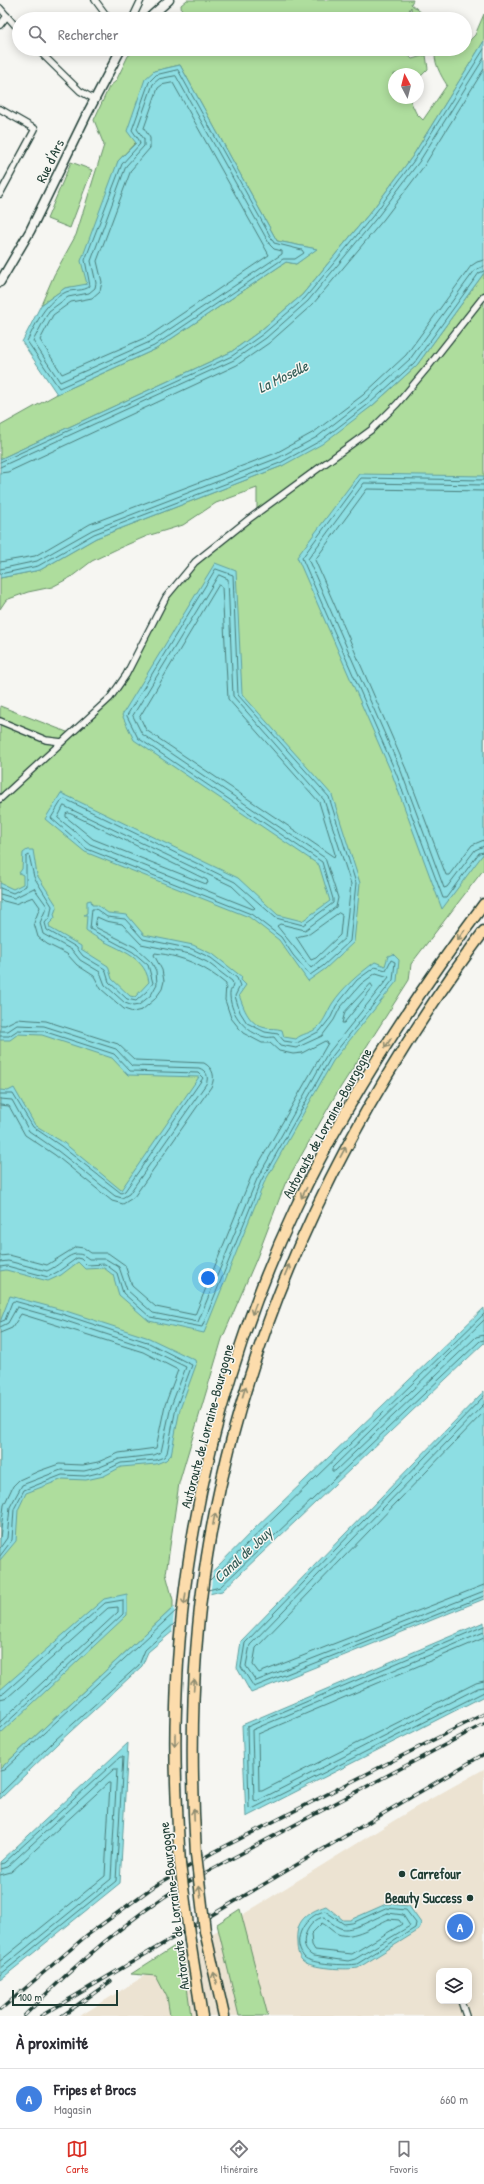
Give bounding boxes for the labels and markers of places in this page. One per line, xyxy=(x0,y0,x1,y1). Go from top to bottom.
place label: Carrefour xyxy=(410,1864,462,1883)
marker: Carrefour xyxy=(397,1869,407,1879)
place label: Beauty Success xyxy=(385,1888,463,1909)
marker: Beauty Success xyxy=(465,1893,475,1903)
pin: A xyxy=(447,1912,473,1942)

